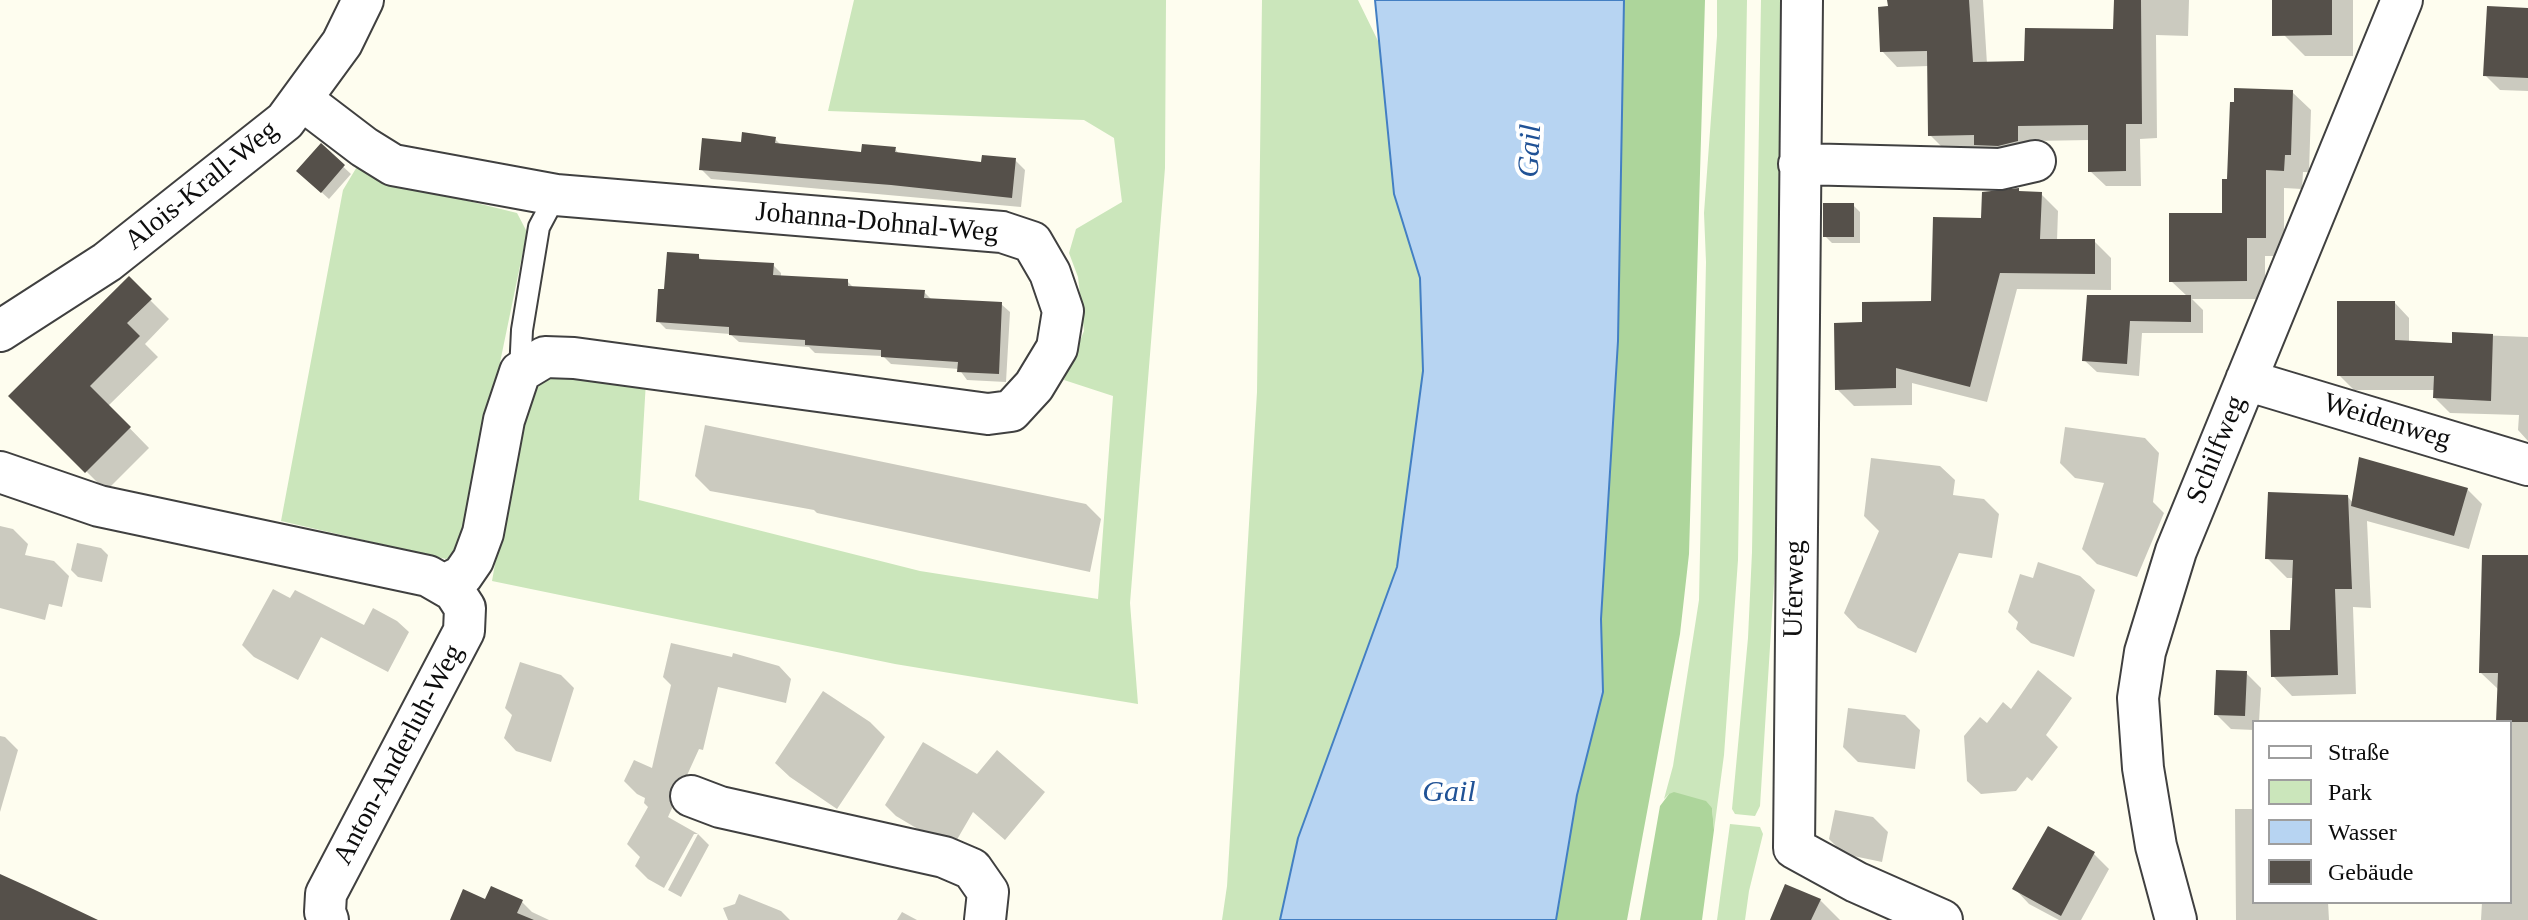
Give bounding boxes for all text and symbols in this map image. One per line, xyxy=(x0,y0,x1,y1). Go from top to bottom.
street label: Alois-Krall-Weg xyxy=(119,114,285,258)
water label: Gail xyxy=(1512,123,1550,179)
street label: Johanna-Dohnal-Weg xyxy=(754,196,1000,250)
street label: Weidenweg xyxy=(2319,387,2455,457)
street label: Schilfweg xyxy=(2180,391,2254,509)
street label: Uferweg xyxy=(1777,540,1813,638)
street label: Anton-Anderluh-Weg xyxy=(327,639,471,871)
legend xyxy=(2252,720,2512,904)
text: Straße xyxy=(2328,739,2389,765)
water label: Gail xyxy=(1422,775,1476,811)
text: Park xyxy=(2328,779,2372,805)
text: Wasser xyxy=(2328,819,2397,845)
text: Gebäude xyxy=(2328,859,2413,885)

